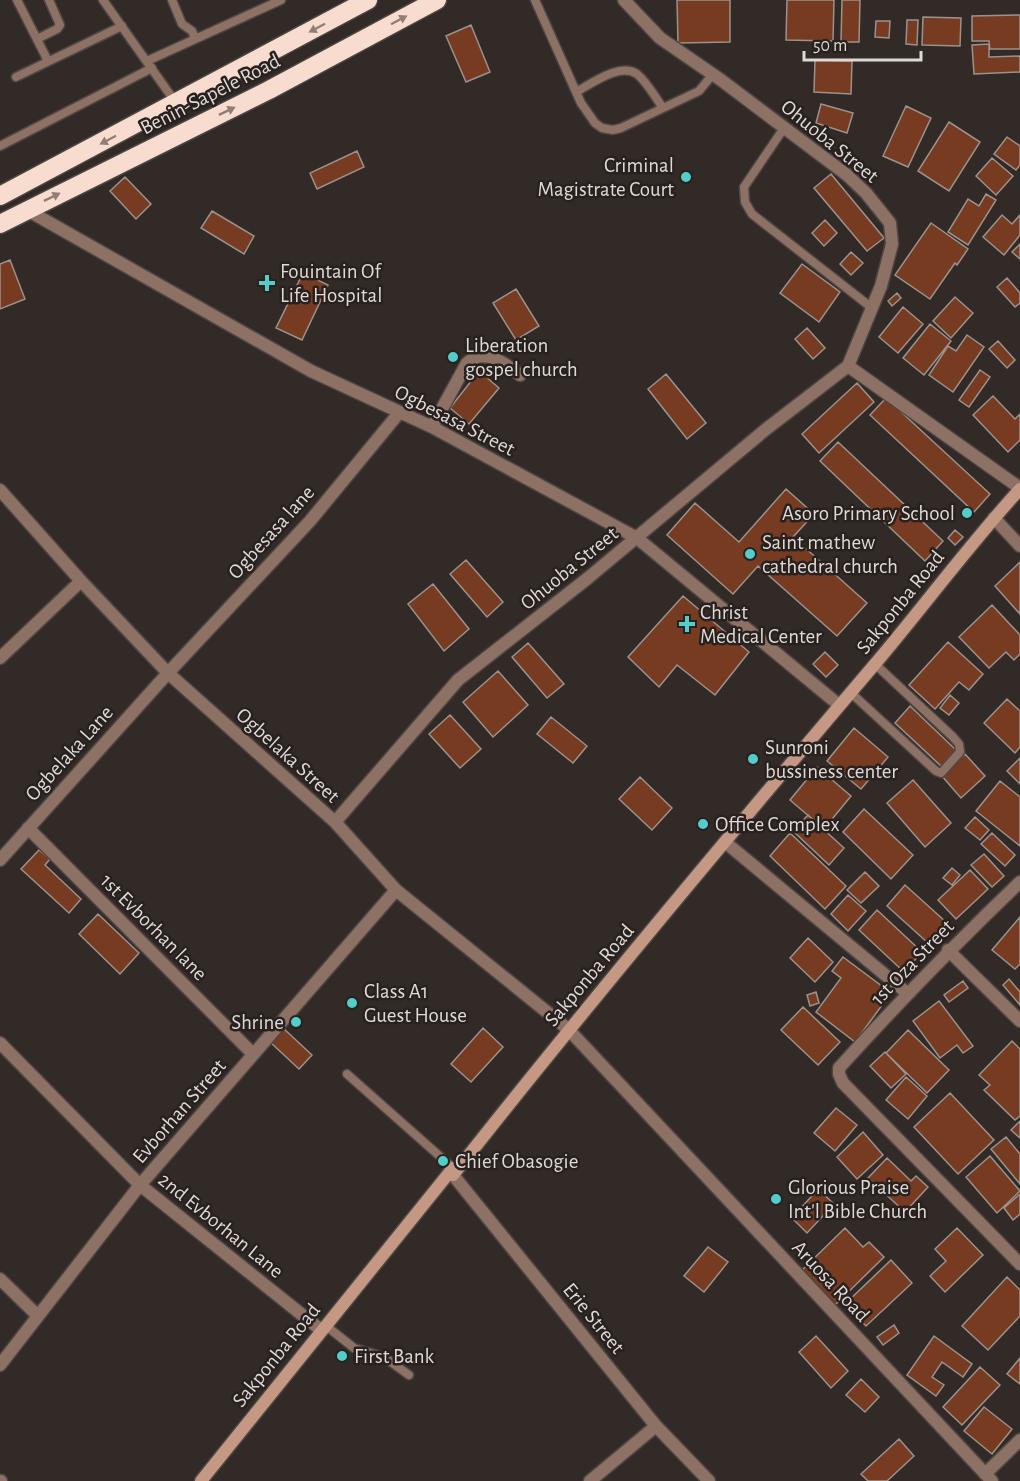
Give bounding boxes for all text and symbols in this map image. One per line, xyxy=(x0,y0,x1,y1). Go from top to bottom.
one-way arrow xyxy=(391,15,408,25)
one-way arrow xyxy=(308,23,325,33)
scale bar xyxy=(804,24,921,62)
text: 50 m xyxy=(813,37,847,55)
street label: Benin-Sapele Road xyxy=(137,50,284,139)
street label: Ohuoba Street xyxy=(777,96,883,187)
one-way arrow xyxy=(218,106,235,116)
one-way arrow xyxy=(99,135,116,145)
place label: Criminal Magistrate Court xyxy=(538,155,674,200)
marker: Criminal Magistrate Court xyxy=(679,170,693,184)
one-way arrow xyxy=(43,193,61,203)
place label: Fouintain Of Life Hospital xyxy=(280,261,382,306)
marker: Fouintain Of Life Hospital xyxy=(258,274,276,292)
place label: Liberation gospel church xyxy=(465,335,578,380)
marker: Liberation gospel church xyxy=(446,350,460,364)
street label: Ogbesasa Street xyxy=(391,381,519,460)
street label: Ogbesasa lane xyxy=(224,482,319,583)
place label: Asoro Primary School xyxy=(782,503,955,524)
marker: Asoro Primary School xyxy=(960,506,974,520)
street label: Ohuoba Street xyxy=(517,523,622,614)
place label: Saint mathew cathedral church xyxy=(762,532,898,577)
marker: Saint mathew cathedral church xyxy=(743,547,757,561)
street label: Sakponba Road xyxy=(853,547,948,658)
place label: Christ Medical Center xyxy=(700,602,822,647)
marker: Christ Medical Center xyxy=(678,615,696,633)
street label: Ogbelaka Lane xyxy=(21,702,117,805)
street label: Ogbelaka Street xyxy=(232,704,343,807)
place label: Sunroni bussiness center xyxy=(765,737,898,782)
marker: Sunroni bussiness center xyxy=(746,752,760,766)
place label: Office Complex xyxy=(715,814,840,835)
marker: Office Complex xyxy=(696,817,710,831)
street label: 1st Evborhan lane xyxy=(96,870,211,985)
street label: 1st Oza Street xyxy=(867,915,958,1009)
street label: Sakponba Road xyxy=(541,920,638,1030)
place label: Class A1 Guest House xyxy=(364,981,467,1026)
marker: Class A1 Guest House xyxy=(345,996,359,1010)
place label: Shrine xyxy=(231,1012,284,1033)
marker: Shrine xyxy=(289,1015,303,1029)
street label: Evborhan Street xyxy=(129,1055,230,1167)
place label: Chief Obasogie xyxy=(455,1151,578,1172)
marker: Chief Obasogie xyxy=(436,1154,450,1168)
street label: 2nd Evborhan Lane xyxy=(154,1169,287,1282)
place label: Glorious Praise Int'l Bible Church xyxy=(788,1177,927,1222)
marker: Glorious Praise Int'l Bible Church xyxy=(769,1192,783,1206)
street label: Aruosa Road xyxy=(788,1237,873,1326)
street label: Erie Street xyxy=(559,1279,629,1358)
street label: Sakponba Road xyxy=(229,1300,324,1411)
place label: First Bank xyxy=(354,1346,435,1367)
marker: First Bank xyxy=(335,1349,349,1363)

